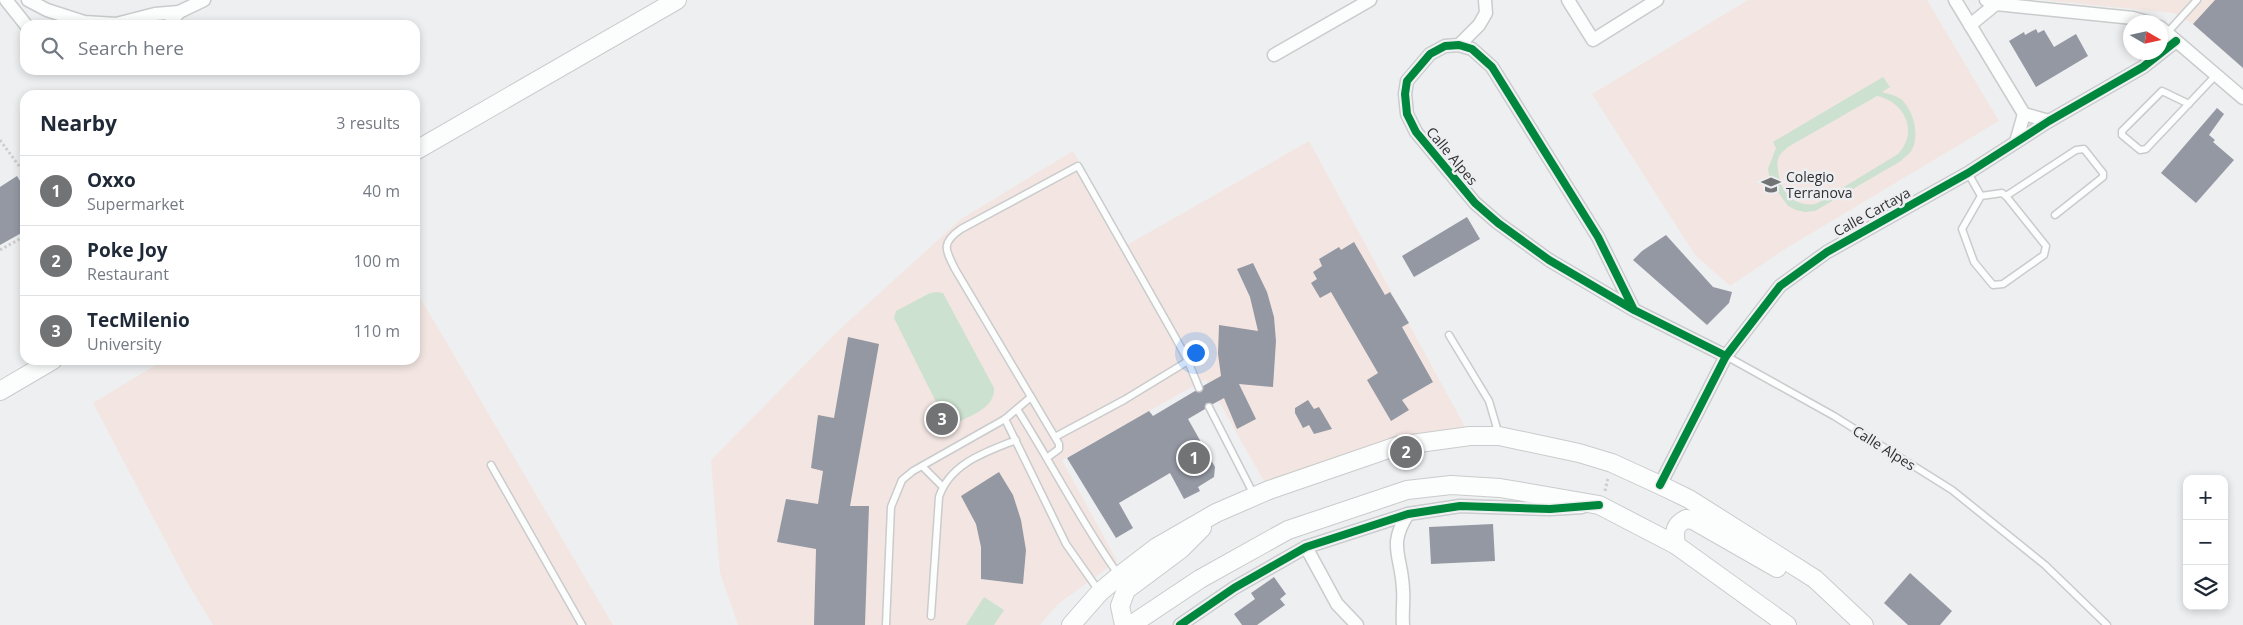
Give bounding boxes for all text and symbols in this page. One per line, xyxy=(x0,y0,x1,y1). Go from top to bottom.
north arrow xyxy=(2123,15,2168,60)
search box xyxy=(20,20,420,75)
icon: search xyxy=(38,34,66,62)
text: Search here xyxy=(78,35,184,61)
text: Nearby xyxy=(40,109,117,137)
text: 3 results xyxy=(336,112,400,134)
street label: Calle Alpes xyxy=(1422,123,1483,189)
text: Oxxo xyxy=(87,167,136,193)
place label: Colegio Terranova xyxy=(1786,167,1853,202)
school or university icon: Colegio Terranova xyxy=(1760,174,1782,196)
text: 1 xyxy=(51,180,61,202)
text: 40 m xyxy=(363,180,400,202)
street label: Calle Cartaya xyxy=(1830,183,1914,240)
text: Supermarket xyxy=(87,193,184,215)
text: Poke Joy xyxy=(87,237,168,263)
text: 2 xyxy=(51,250,61,272)
text: 100 m xyxy=(354,250,400,272)
text: Restaurant xyxy=(87,263,169,285)
text: TecMilenio xyxy=(87,307,190,333)
text: 3 xyxy=(51,320,61,342)
text: 110 m xyxy=(354,320,400,342)
text: University xyxy=(87,333,161,355)
your location xyxy=(1183,340,1209,366)
pin: 3 xyxy=(926,400,958,438)
street label: Calle Alpes xyxy=(1849,421,1920,475)
pin: 2 xyxy=(1390,433,1422,471)
pin: 1 xyxy=(1178,439,1210,477)
map controls xyxy=(2183,475,2228,610)
button: + xyxy=(2183,475,2228,520)
button: − xyxy=(2183,520,2228,565)
button: layers xyxy=(2183,565,2228,610)

